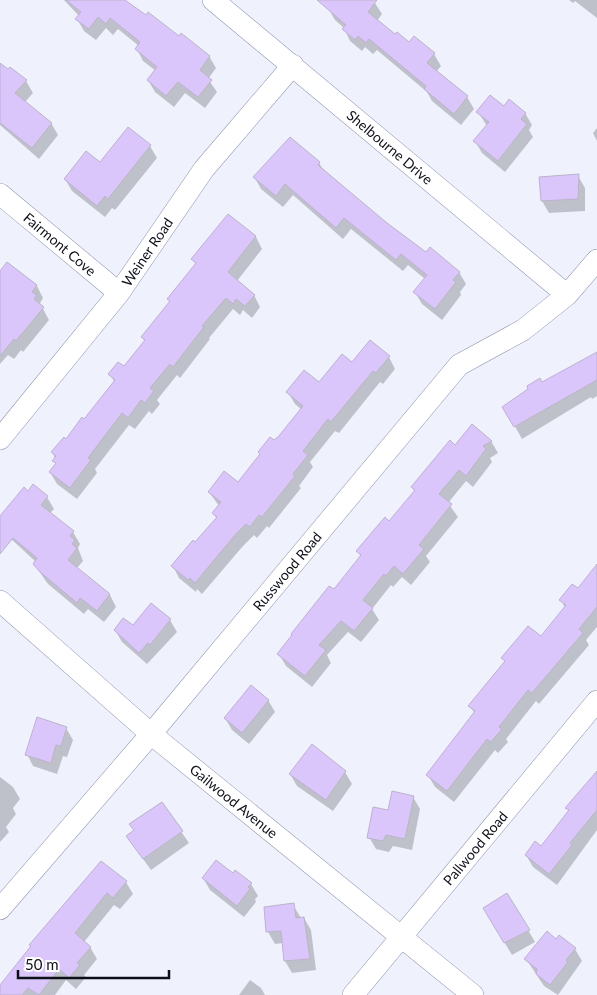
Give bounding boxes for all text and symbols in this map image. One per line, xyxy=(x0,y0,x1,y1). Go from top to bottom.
street label: Shelbourne Drive xyxy=(344,106,436,188)
street label: Fairmont Cove xyxy=(20,209,100,279)
street label: Weiner Road xyxy=(118,214,176,290)
street label: Russwood Road xyxy=(249,528,325,614)
street label: Gailwood Avenue xyxy=(187,760,281,842)
street label: Pallwood Road xyxy=(439,808,511,888)
scale bar xyxy=(18,948,169,980)
text: 50 m xyxy=(25,955,59,973)

